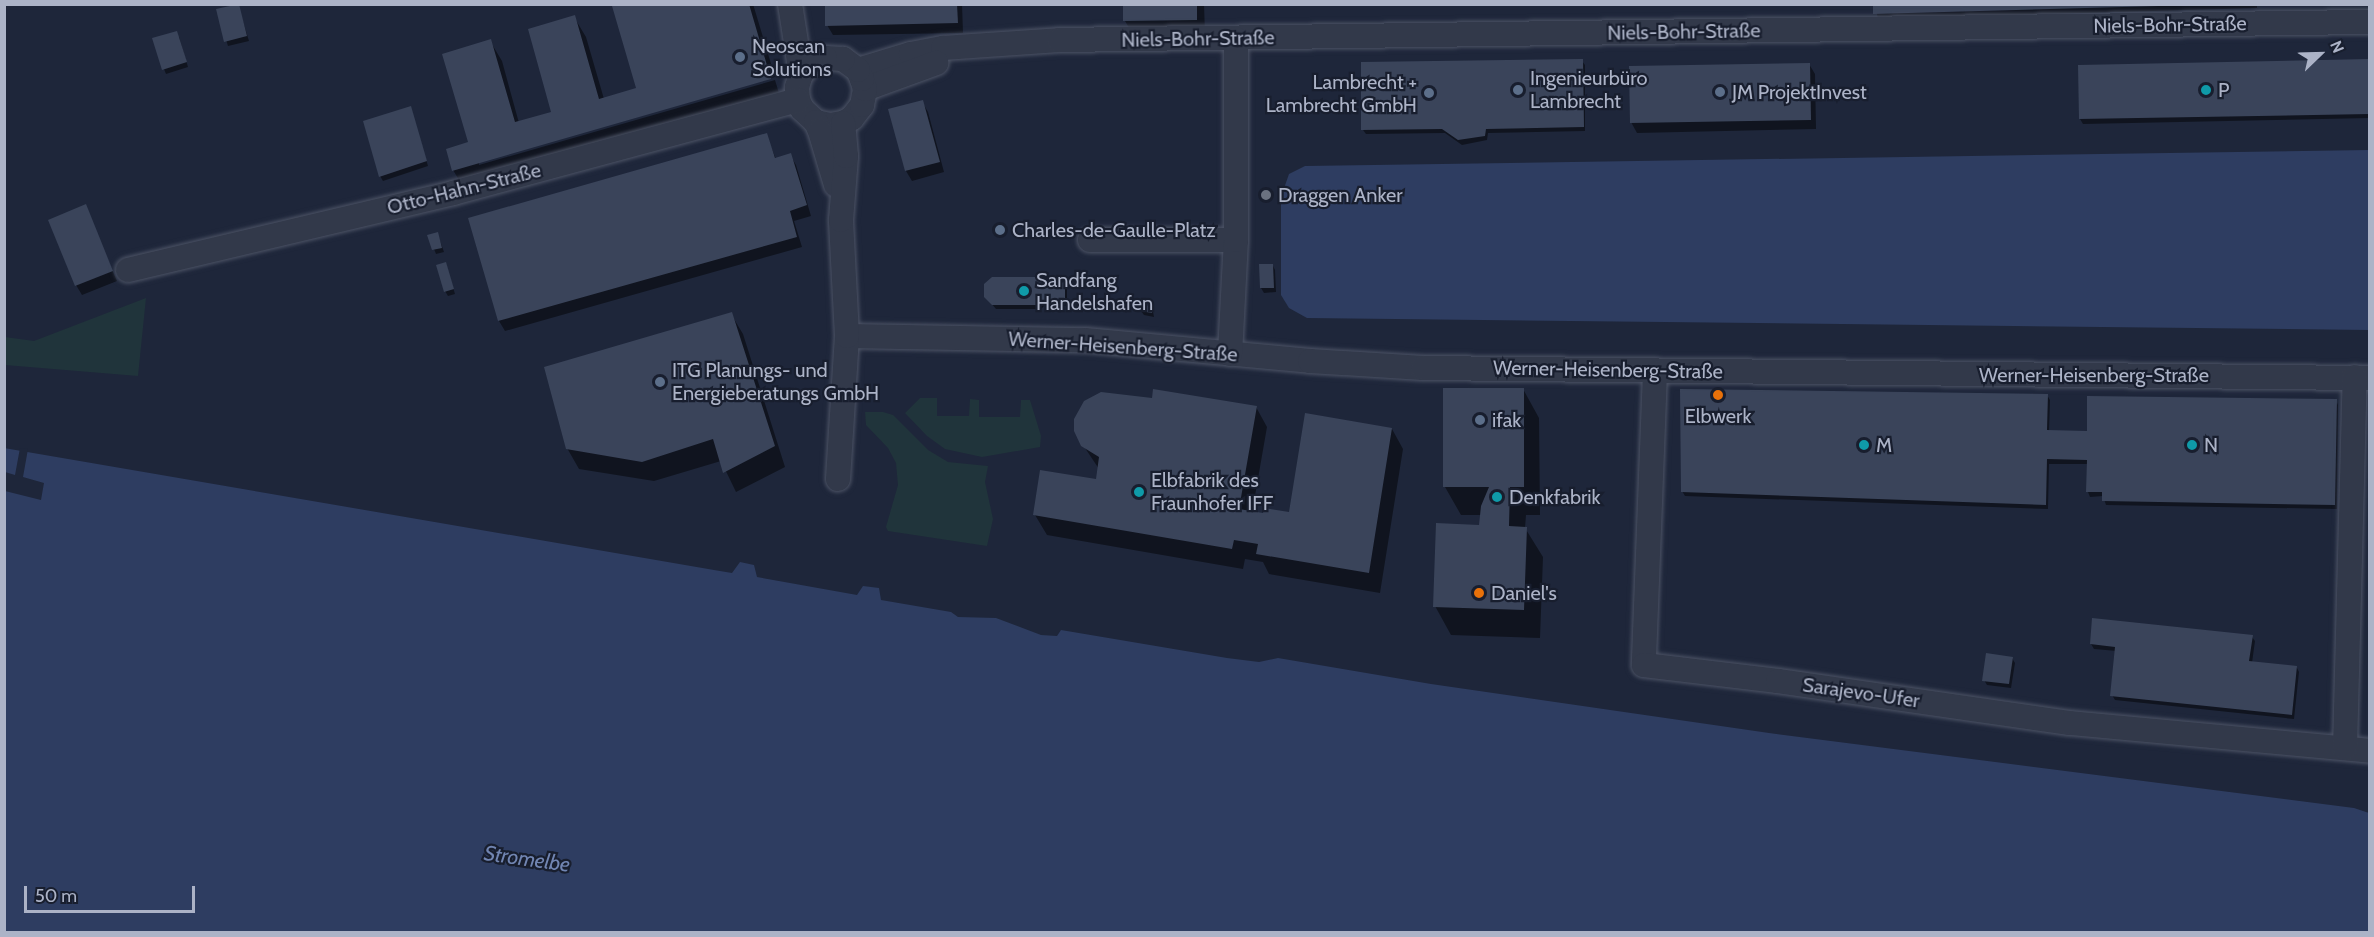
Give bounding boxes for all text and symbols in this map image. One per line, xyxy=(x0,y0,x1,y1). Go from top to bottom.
street label: Niels-Bohr-Straße xyxy=(2093,12,2247,38)
street label: Niels-Bohr-Straße xyxy=(1607,19,1761,45)
north arrow xyxy=(2290,24,2350,84)
street label: Niels-Bohr-Straße xyxy=(1121,26,1275,52)
place label: Neoscan Solutions xyxy=(752,34,831,81)
text: N xyxy=(2326,38,2348,56)
marker: Neoscan Solutions xyxy=(733,50,747,64)
place label: Ingenieurbüro Lambrecht xyxy=(1530,66,1647,113)
place label: Lambrecht + Lambrecht GmbH xyxy=(1266,70,1417,117)
place label: P xyxy=(2218,78,2229,102)
place label: JM ProjektInvest xyxy=(1732,80,1867,104)
marker: Ingenieurbüro Lambrecht xyxy=(1511,83,1525,97)
marker: P xyxy=(2199,83,2213,97)
marker: JM ProjektInvest xyxy=(1713,85,1727,99)
marker: Lambrecht + Lambrecht GmbH xyxy=(1422,86,1436,100)
street label: Otto-Hahn-Straße xyxy=(385,158,543,220)
place label: Draggen Anker xyxy=(1278,183,1403,207)
marker: Draggen Anker xyxy=(1259,188,1273,202)
place label: Charles-de-Gaulle-Platz xyxy=(1012,218,1216,242)
marker: Charles-de-Gaulle-Platz xyxy=(993,223,1007,237)
place label: Sandfang Handelshafen xyxy=(1036,268,1153,315)
marker: Sandfang Handelshafen xyxy=(1017,284,1031,298)
street label: Werner-Heisenberg-Straße xyxy=(1008,327,1238,367)
street label: Werner-Heisenberg-Straße xyxy=(1493,356,1723,384)
place label: ITG Planungs- und Energieberatungs GmbH xyxy=(672,358,879,405)
street label: Werner-Heisenberg-Straße xyxy=(1979,363,2209,387)
marker: ITG Planungs- und Energieberatungs GmbH xyxy=(653,375,667,389)
marker: Elbwerk xyxy=(1711,388,1725,402)
place label: Elbwerk xyxy=(1685,404,1751,428)
place label: ifak xyxy=(1492,408,1521,432)
marker: ifak xyxy=(1473,413,1487,427)
place label: M xyxy=(1876,433,1892,457)
place label: N xyxy=(2204,433,2218,457)
marker: M xyxy=(1857,438,1871,452)
marker: N xyxy=(2185,438,2199,452)
place label: Elbfabrik des Fraunhofer IFF xyxy=(1151,468,1273,515)
marker: Elbfabrik des Fraunhofer IFF xyxy=(1132,485,1146,499)
place label: Denkfabrik xyxy=(1509,485,1601,509)
marker: Denkfabrik xyxy=(1490,490,1504,504)
place label: Daniel's xyxy=(1491,581,1557,605)
marker: Daniel's xyxy=(1472,586,1486,600)
street label: Sarajevo-Ufer xyxy=(1801,673,1921,713)
water label: Stromelbe xyxy=(482,841,572,877)
scale bar xyxy=(27,874,198,912)
text: 50 m xyxy=(35,885,77,907)

